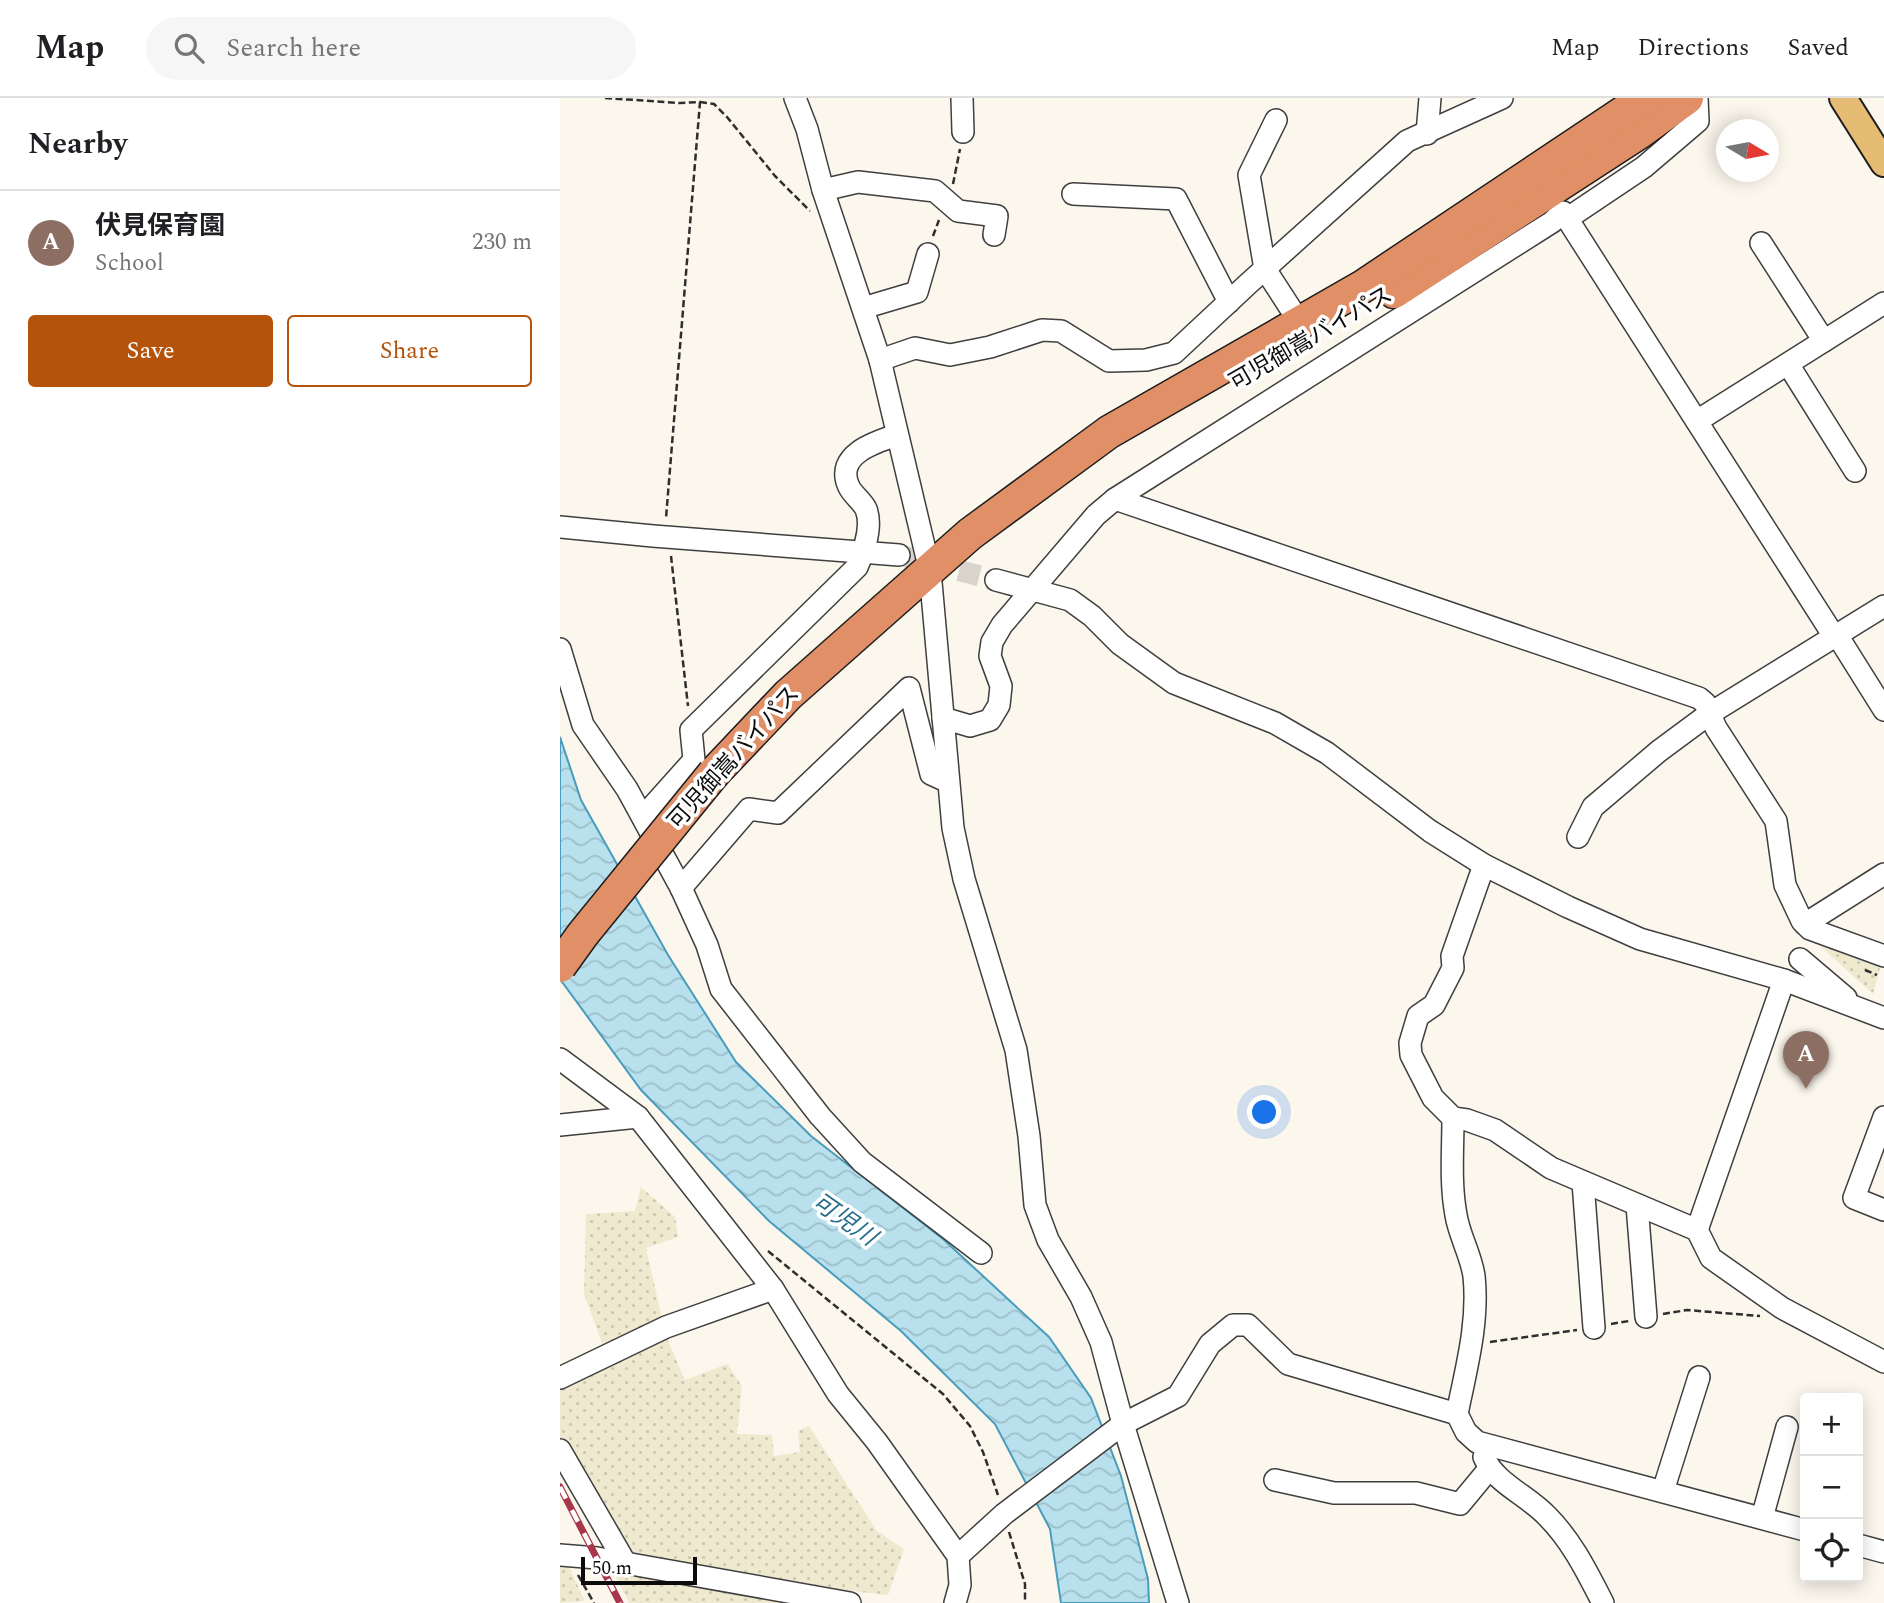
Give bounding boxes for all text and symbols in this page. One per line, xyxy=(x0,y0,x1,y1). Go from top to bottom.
search box xyxy=(146,17,636,80)
text: Map xyxy=(35,23,104,73)
text: Search here xyxy=(226,28,361,68)
icon: search xyxy=(170,29,208,67)
text: Map xyxy=(1551,30,1599,66)
text: Directions xyxy=(1637,30,1749,66)
text: Saved xyxy=(1787,30,1849,66)
north arrow xyxy=(1716,119,1779,182)
text: Nearby xyxy=(28,121,127,167)
text: 伏見保育園 xyxy=(95,206,225,246)
text: A xyxy=(42,225,60,260)
text: 230 m xyxy=(472,225,532,260)
text: School xyxy=(95,246,164,281)
street label: 可児御嵩バイパス xyxy=(1223,278,1399,400)
button: Save xyxy=(28,315,273,387)
button: Share xyxy=(287,315,532,387)
street label: 可児御嵩バイパス xyxy=(660,678,808,838)
pin: A xyxy=(1783,1031,1829,1089)
your location xyxy=(1247,1095,1281,1129)
water label: 可児川 xyxy=(804,1185,886,1257)
map controls xyxy=(1800,1393,1863,1582)
button: + xyxy=(1800,1393,1863,1456)
button: − xyxy=(1800,1456,1863,1519)
button: locate xyxy=(1800,1519,1863,1582)
scale bar xyxy=(581,1554,696,1586)
text: 50 m xyxy=(592,1554,632,1583)

